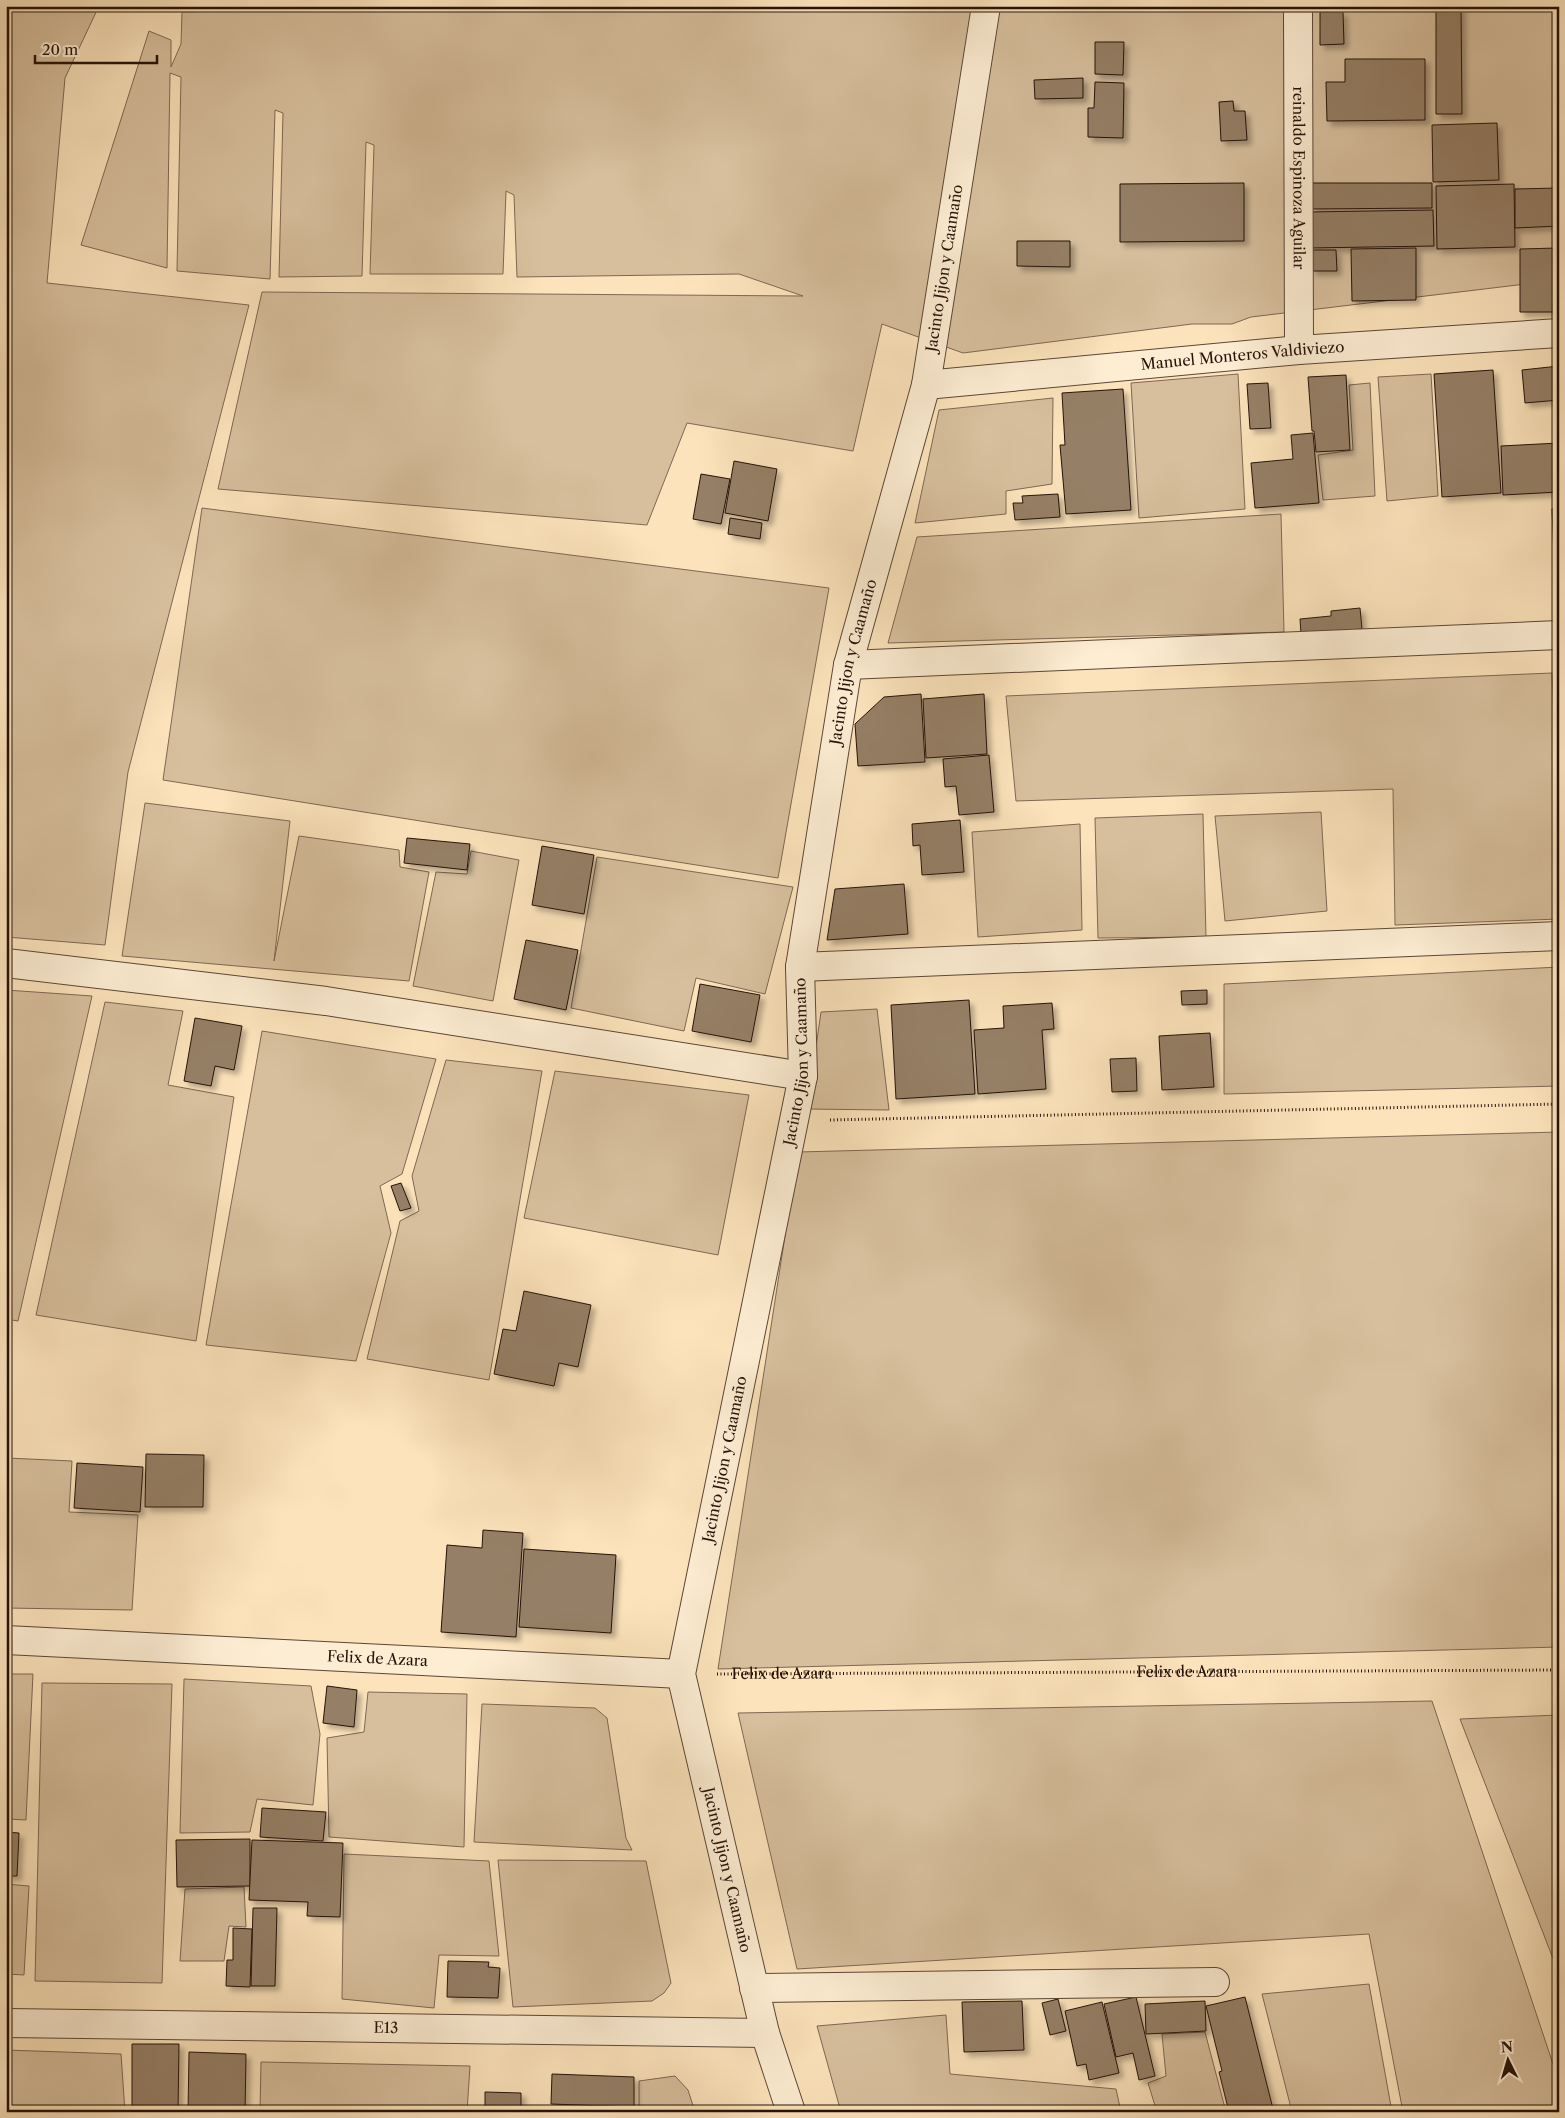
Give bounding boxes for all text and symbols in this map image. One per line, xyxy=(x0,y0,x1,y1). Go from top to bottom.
scale bar xyxy=(35,32,158,64)
text: 20 m xyxy=(42,40,78,59)
street label: reinaldo Espinoza Aguilar xyxy=(1289,87,1309,270)
street label: Jacinto Jijon y Caamaño xyxy=(921,183,967,355)
street label: Manuel Monteros Valdiviezo xyxy=(1140,337,1345,374)
street label: Jacinto Jijon y Caamaño xyxy=(825,577,880,748)
street label: Jacinto Jijon y Caamaño xyxy=(779,977,812,1149)
street label: Jacinto Jijon y Caamaño xyxy=(698,1374,751,1546)
street label: Felix de Azara xyxy=(327,1646,429,1670)
street label: Felix de Azara xyxy=(1136,1662,1238,1681)
street label: Felix de Azara xyxy=(731,1663,833,1683)
street label: Jacinto Jijon y Caamaño xyxy=(699,1783,756,1954)
street label: E13 xyxy=(373,2018,399,2037)
north arrow xyxy=(1482,2036,1532,2086)
text: N xyxy=(1500,2038,1514,2057)

